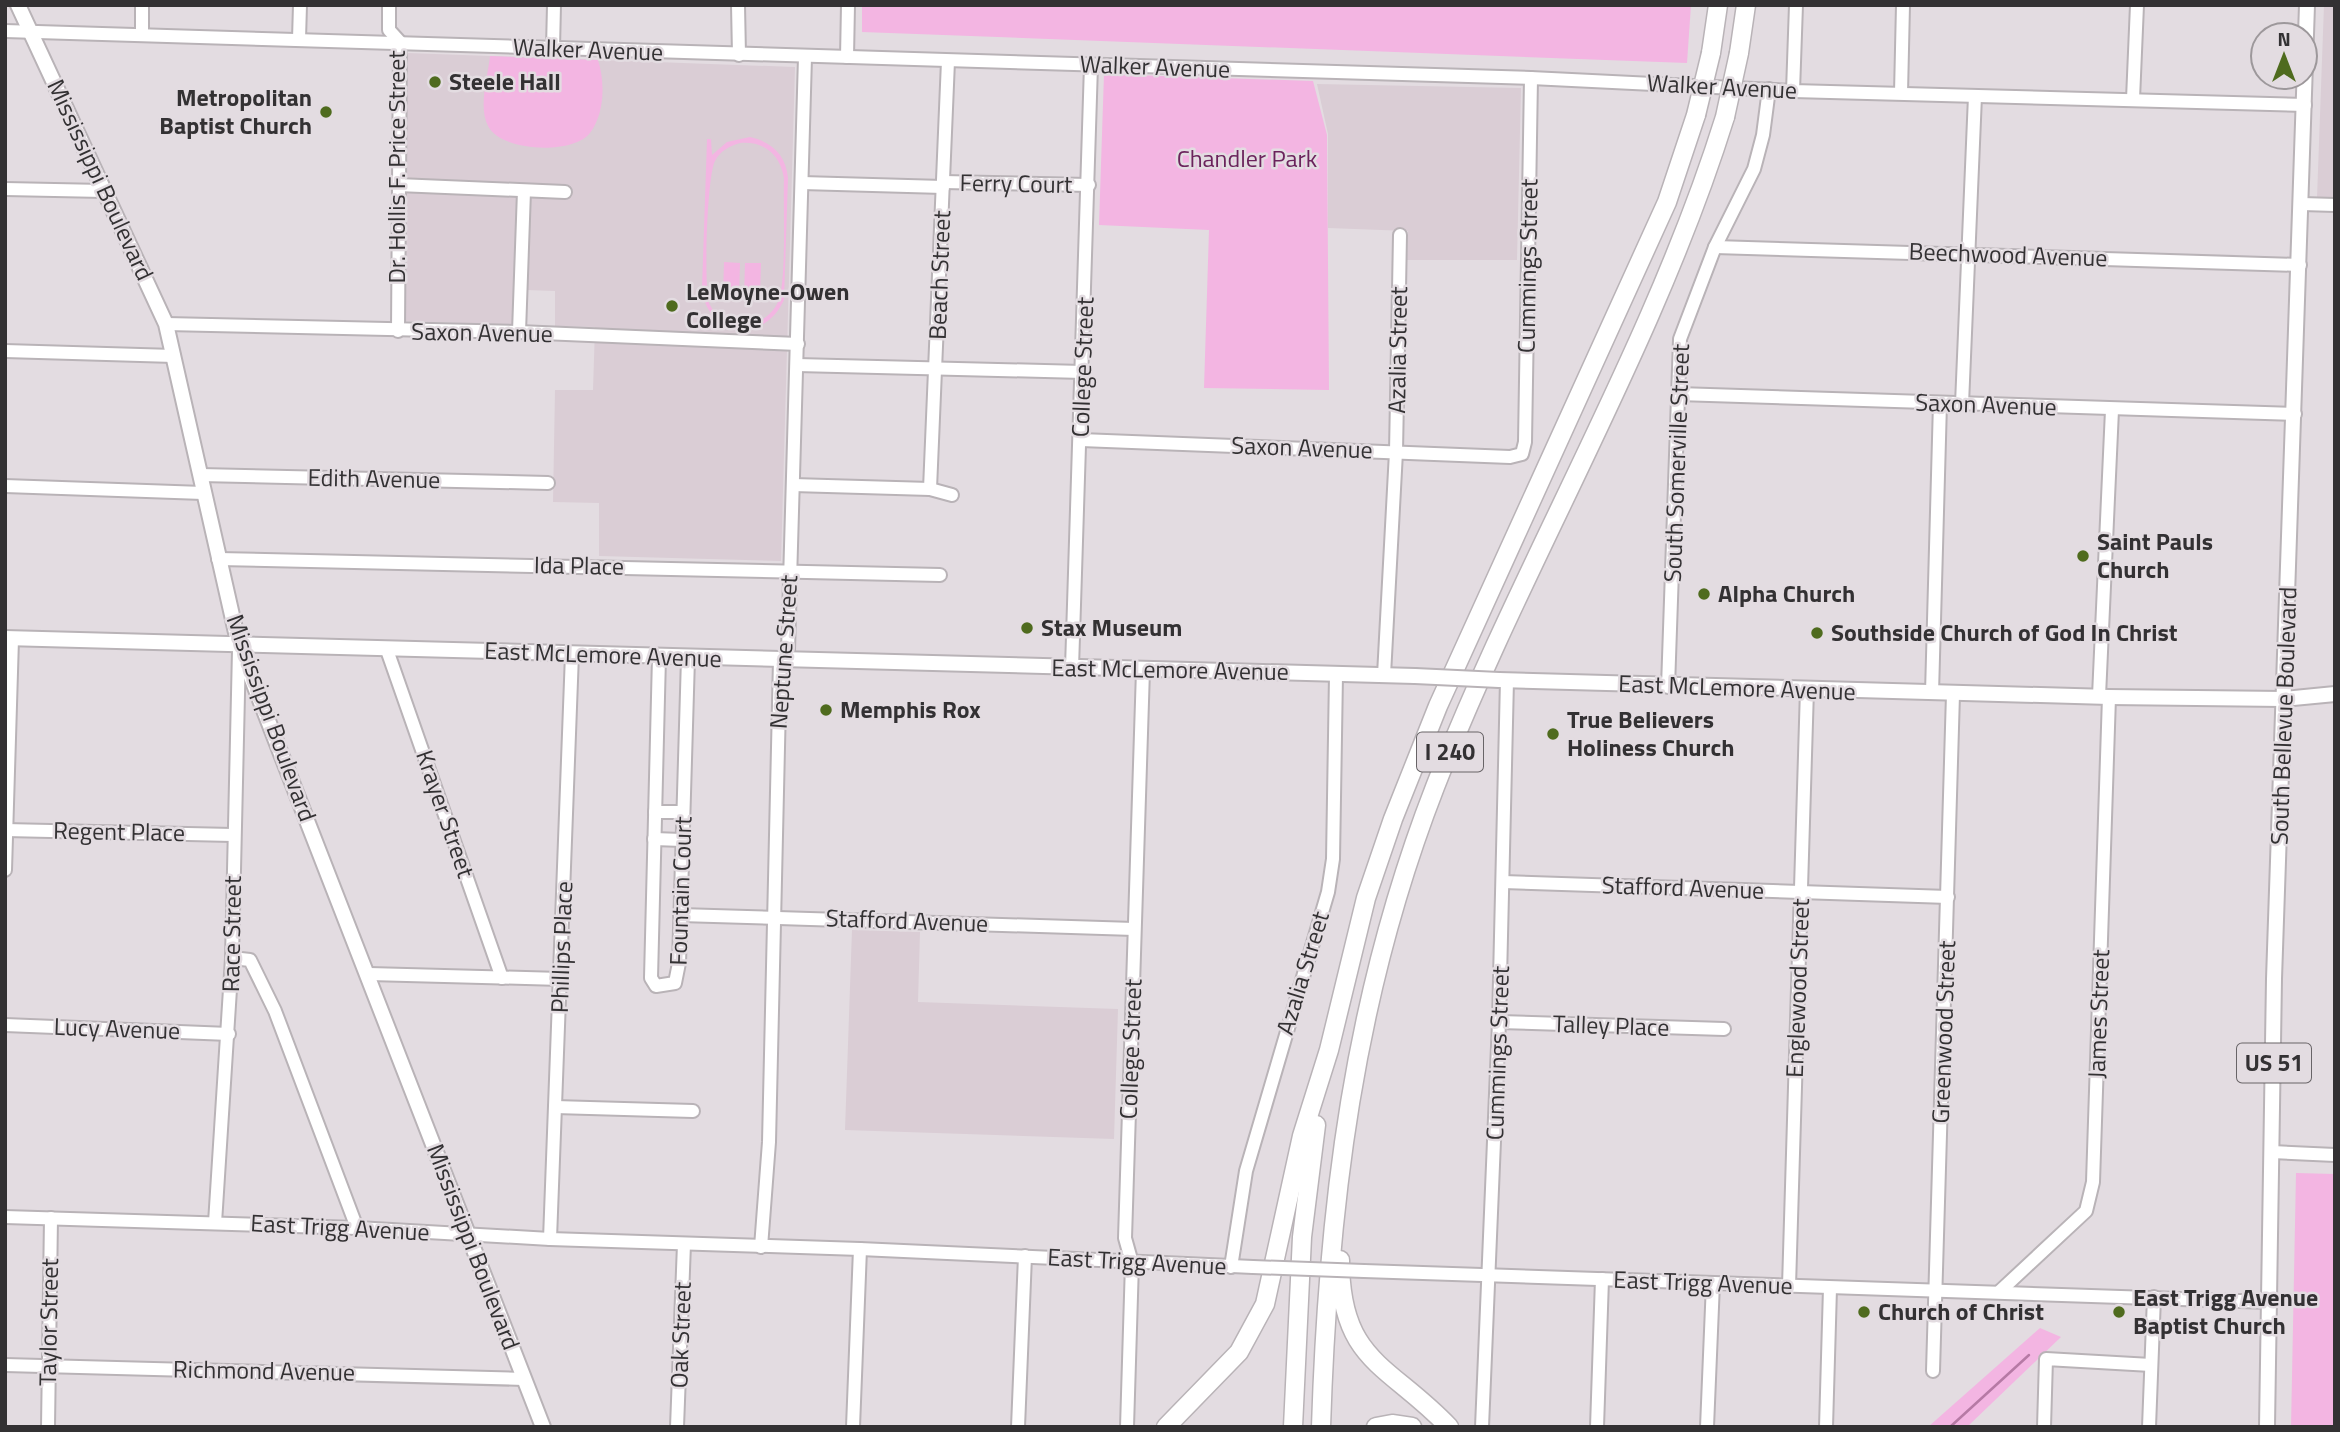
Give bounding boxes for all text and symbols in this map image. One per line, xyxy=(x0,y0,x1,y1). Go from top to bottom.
north arrow xyxy=(2249,21,2319,91)
text: N xyxy=(2277,24,2291,53)
street label: Walker Avenue xyxy=(512,28,664,70)
street label: Walker Avenue xyxy=(1079,45,1231,87)
street label: Dr. Hollis F. Price Street xyxy=(378,50,414,284)
place label: Steele Hall xyxy=(449,63,561,99)
street label: Walker Avenue xyxy=(1646,64,1798,108)
street label: Mississippi Boulevard xyxy=(38,73,163,286)
marker: Steele Hall xyxy=(427,74,443,90)
place label: Metropolitan Baptist Church xyxy=(159,79,312,143)
marker: Metropolitan Baptist Church xyxy=(318,104,334,120)
park label: Chandler Park xyxy=(1177,140,1318,176)
street label: Ferry Court xyxy=(959,164,1073,202)
street label: Cummings Street xyxy=(1507,178,1547,354)
street label: Beach Street xyxy=(919,209,959,340)
street label: Beechwood Avenue xyxy=(1908,233,2108,275)
place label: LeMoyne-Owen College xyxy=(686,273,850,337)
street label: Azalia Street xyxy=(1378,285,1416,414)
street label: College Street xyxy=(1062,296,1102,438)
marker: LeMoyne-Owen College xyxy=(664,298,680,314)
street label: Saxon Avenue xyxy=(411,313,553,351)
street label: South Somerville Street xyxy=(1654,343,1698,583)
street label: Saxon Avenue xyxy=(1915,384,2057,424)
street label: Saxon Avenue xyxy=(1231,427,1373,467)
street label: Edith Avenue xyxy=(307,459,441,497)
place label: Saint Pauls Church xyxy=(2097,523,2213,587)
street label: Ida Place xyxy=(534,546,624,584)
marker: Saint Pauls Church xyxy=(2075,548,2091,564)
street label: Neptune Street xyxy=(760,573,806,730)
place label: Alpha Church xyxy=(1718,575,1855,611)
marker: Alpha Church xyxy=(1696,586,1712,602)
street label: South Bellevue Boulevard xyxy=(2261,586,2305,846)
street label: Mississippi Boulevard xyxy=(218,609,326,826)
place label: Stax Museum xyxy=(1041,609,1182,645)
place label: Southside Church of God In Christ xyxy=(1831,614,2178,650)
marker: Stax Museum xyxy=(1019,620,1035,636)
marker: Southside Church of God In Christ xyxy=(1809,625,1825,641)
street label: East McLemore Avenue xyxy=(484,632,722,676)
street label: East McLemore Avenue xyxy=(1051,649,1289,689)
street label: East McLemore Avenue xyxy=(1618,665,1856,709)
place label: Memphis Rox xyxy=(840,691,981,727)
place label: True Believers Holiness Church xyxy=(1567,701,1734,765)
marker: Memphis Rox xyxy=(818,702,834,718)
marker: True Believers Holiness Church xyxy=(1545,726,1561,742)
road number: I 240 xyxy=(1417,732,1483,772)
street label: Krayer Street xyxy=(407,745,485,883)
street label: Regent Place xyxy=(53,812,185,850)
street label: Fountain Court xyxy=(659,815,701,966)
street label: Stafford Avenue xyxy=(1601,866,1765,908)
street label: Race Street xyxy=(212,875,250,992)
street label: Phillips Place xyxy=(541,880,581,1014)
street label: Englewood Street xyxy=(1776,897,1818,1078)
street label: Stafford Avenue xyxy=(825,899,989,941)
street label: Azalia Street xyxy=(1266,906,1338,1039)
street label: Greenwood Street xyxy=(1922,939,1964,1124)
street label: James Street xyxy=(2078,948,2118,1079)
street label: Cummings Street xyxy=(1476,965,1518,1141)
street label: College Street xyxy=(1110,978,1150,1120)
street label: Talley Place xyxy=(1552,1005,1670,1045)
street label: Lucy Avenue xyxy=(53,1008,181,1048)
road number: US 51 xyxy=(2237,1044,2311,1082)
street label: Mississippi Boulevard xyxy=(418,1138,530,1355)
street label: East Trigg Avenue xyxy=(250,1204,431,1250)
street label: East Trigg Avenue xyxy=(1047,1238,1228,1284)
street label: Taylor Street xyxy=(29,1257,67,1386)
street label: East Trigg Avenue xyxy=(1613,1261,1793,1303)
place label: East Trigg Avenue Baptist Church xyxy=(2133,1279,2318,1343)
street label: Oak Street xyxy=(660,1281,700,1389)
place label: Church of Christ xyxy=(1878,1293,2044,1329)
marker: Church of Christ xyxy=(1856,1304,1872,1320)
marker: East Trigg Avenue Baptist Church xyxy=(2111,1304,2127,1320)
street label: Richmond Avenue xyxy=(173,1350,355,1390)

